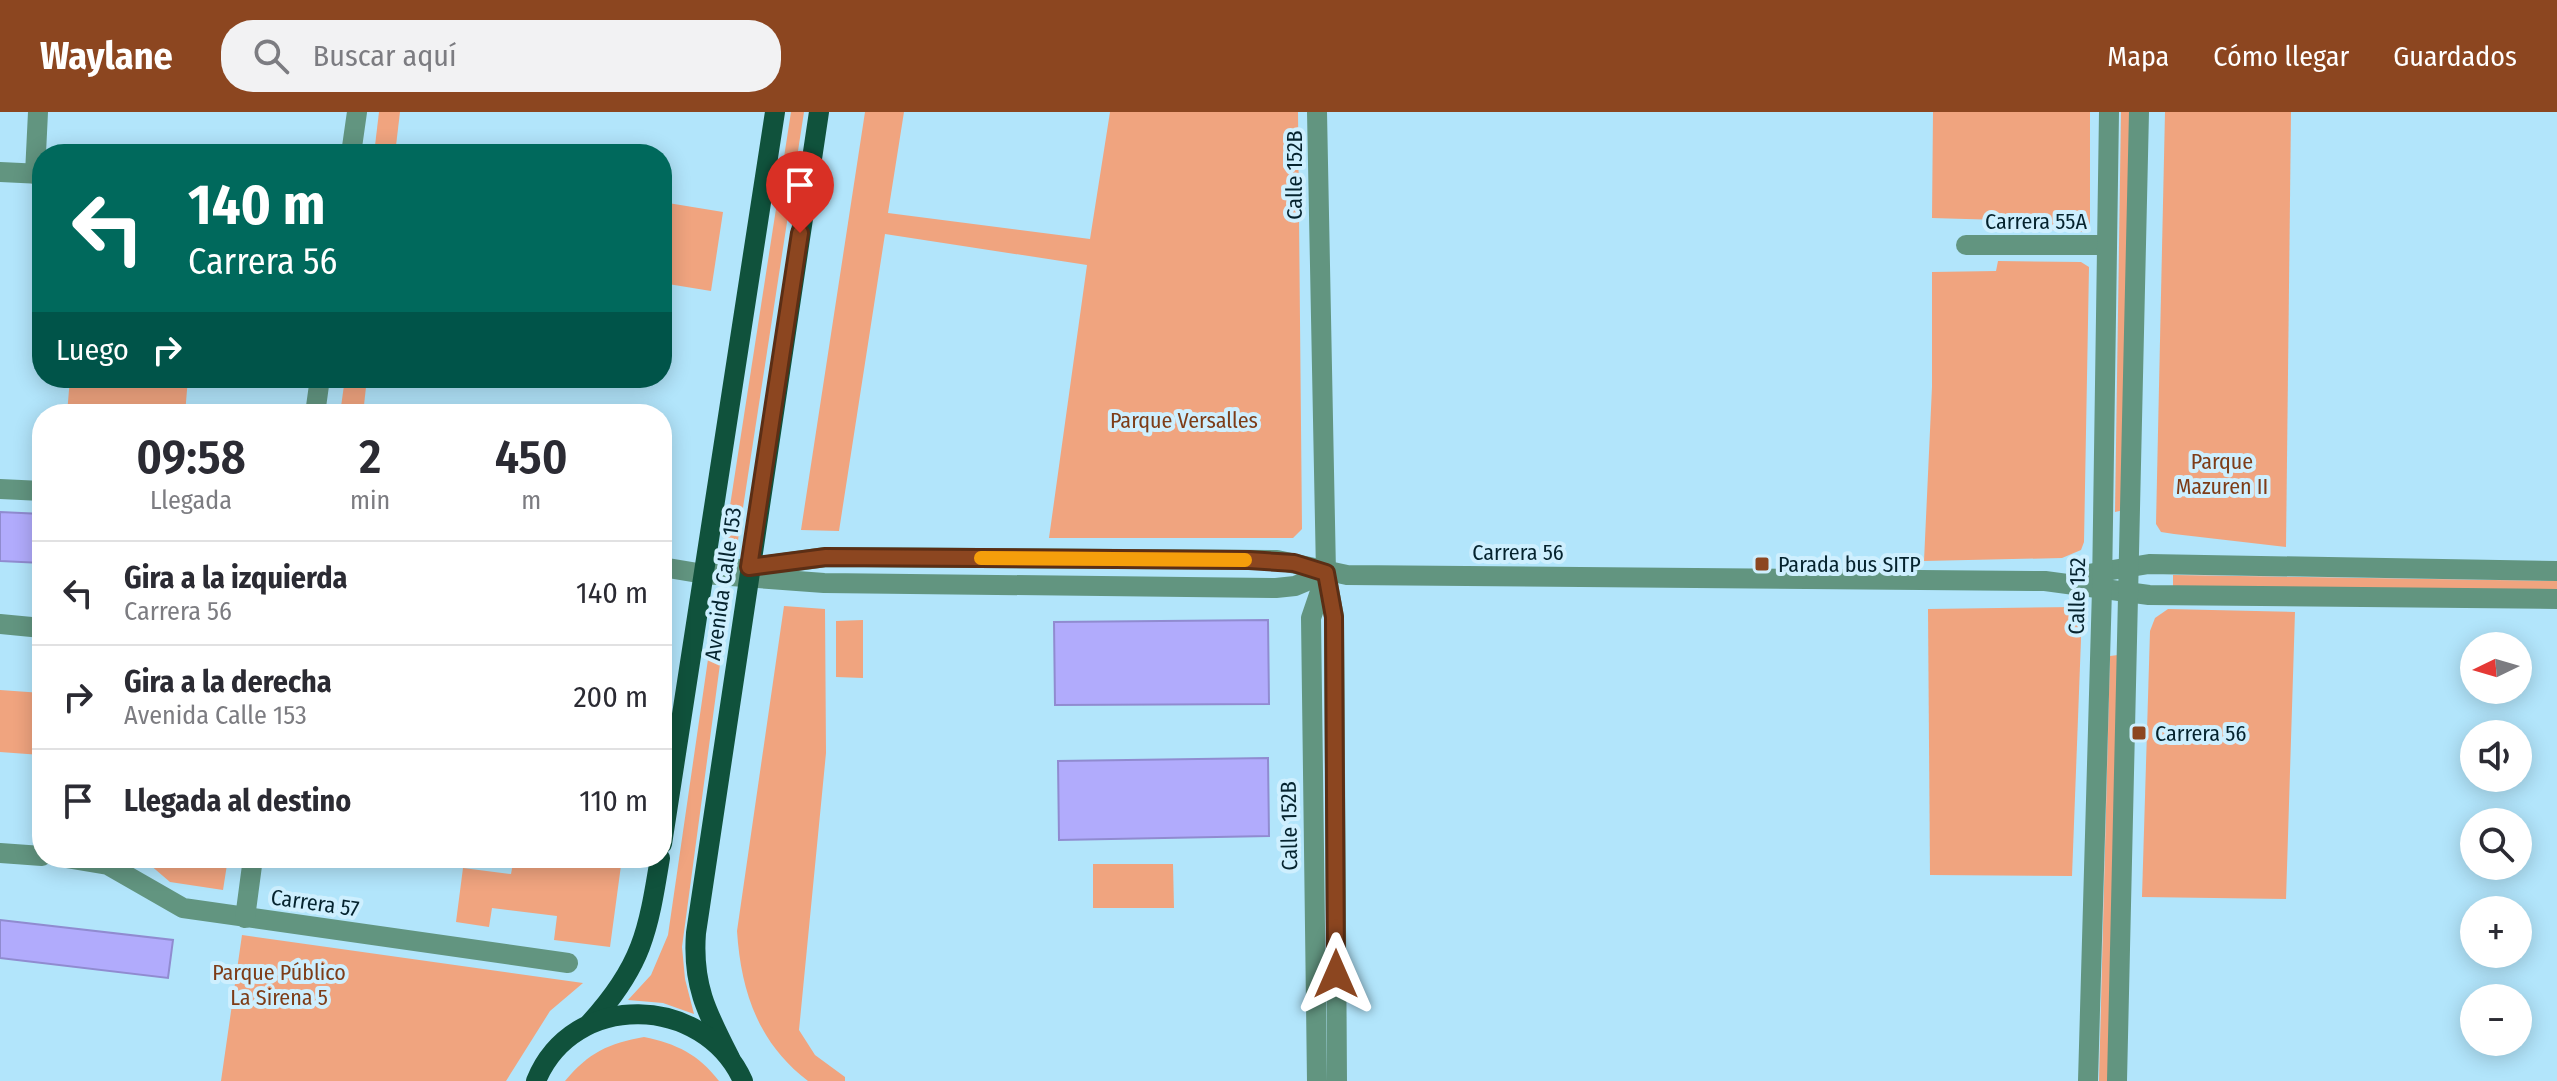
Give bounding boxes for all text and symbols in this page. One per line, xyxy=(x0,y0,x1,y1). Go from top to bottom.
search box xyxy=(221,20,781,92)
text: Waylane xyxy=(40,33,173,79)
icon: search xyxy=(249,34,293,78)
text: Buscar aquí xyxy=(313,38,457,74)
text: Mapa xyxy=(2107,40,2169,73)
text: Cómo llegar xyxy=(2213,40,2349,73)
text: Guardados xyxy=(2393,40,2517,73)
street label: Calle 152B xyxy=(1281,130,1308,220)
pin xyxy=(766,151,834,233)
icon: arrive xyxy=(778,163,822,207)
text: 140 m xyxy=(188,172,325,239)
icon: left xyxy=(56,176,160,280)
street label: Carrera 55A xyxy=(1985,208,2087,235)
text: Carrera 56 xyxy=(188,240,337,284)
icon: right xyxy=(145,328,189,372)
text: Luego xyxy=(56,332,129,368)
park label: Parque Versalles xyxy=(1110,407,1258,434)
text: 09:58 xyxy=(136,428,246,486)
text: 2 xyxy=(359,428,381,486)
text: 450 xyxy=(495,428,568,486)
park label: Parque Mazuren II xyxy=(2176,448,2268,500)
text: Llegada xyxy=(150,485,232,516)
text: min xyxy=(350,485,390,516)
text: m xyxy=(521,485,541,516)
street label: Avenida Calle 153 xyxy=(699,506,747,662)
street label: Carrera 56 xyxy=(1472,539,1564,566)
place label: Parada bus SITP xyxy=(1778,551,1921,578)
marker: Parada bus SITP xyxy=(1753,555,1771,573)
street label: Calle 152 xyxy=(2063,557,2091,635)
text: Gira a la izquierda xyxy=(124,560,347,596)
icon: left xyxy=(56,571,100,615)
text: 140 m xyxy=(576,575,648,611)
text: Carrera 56 xyxy=(124,596,232,627)
north arrow xyxy=(2460,632,2532,704)
map controls xyxy=(2460,632,2532,1056)
text: Gira a la derecha xyxy=(124,664,332,700)
icon: right xyxy=(56,675,100,719)
text: 200 m xyxy=(573,679,648,715)
text: Avenida Calle 153 xyxy=(124,700,307,731)
place label: Carrera 56 xyxy=(2155,720,2246,747)
button: sound xyxy=(2460,720,2532,792)
marker: Carrera 56 xyxy=(2130,724,2148,742)
icon: arrive xyxy=(56,779,100,823)
street label: Calle 152B xyxy=(1275,781,1303,871)
text: Llegada al destino xyxy=(124,783,351,819)
text: 110 m xyxy=(579,783,648,819)
button: search xyxy=(2460,808,2532,880)
street label: Carrera 57 xyxy=(269,883,361,923)
button: + xyxy=(2460,896,2532,968)
position arrow xyxy=(1294,932,1378,1016)
park label: Parque Público La Sirena 5 xyxy=(212,959,346,1011)
button: − xyxy=(2460,984,2532,1056)

